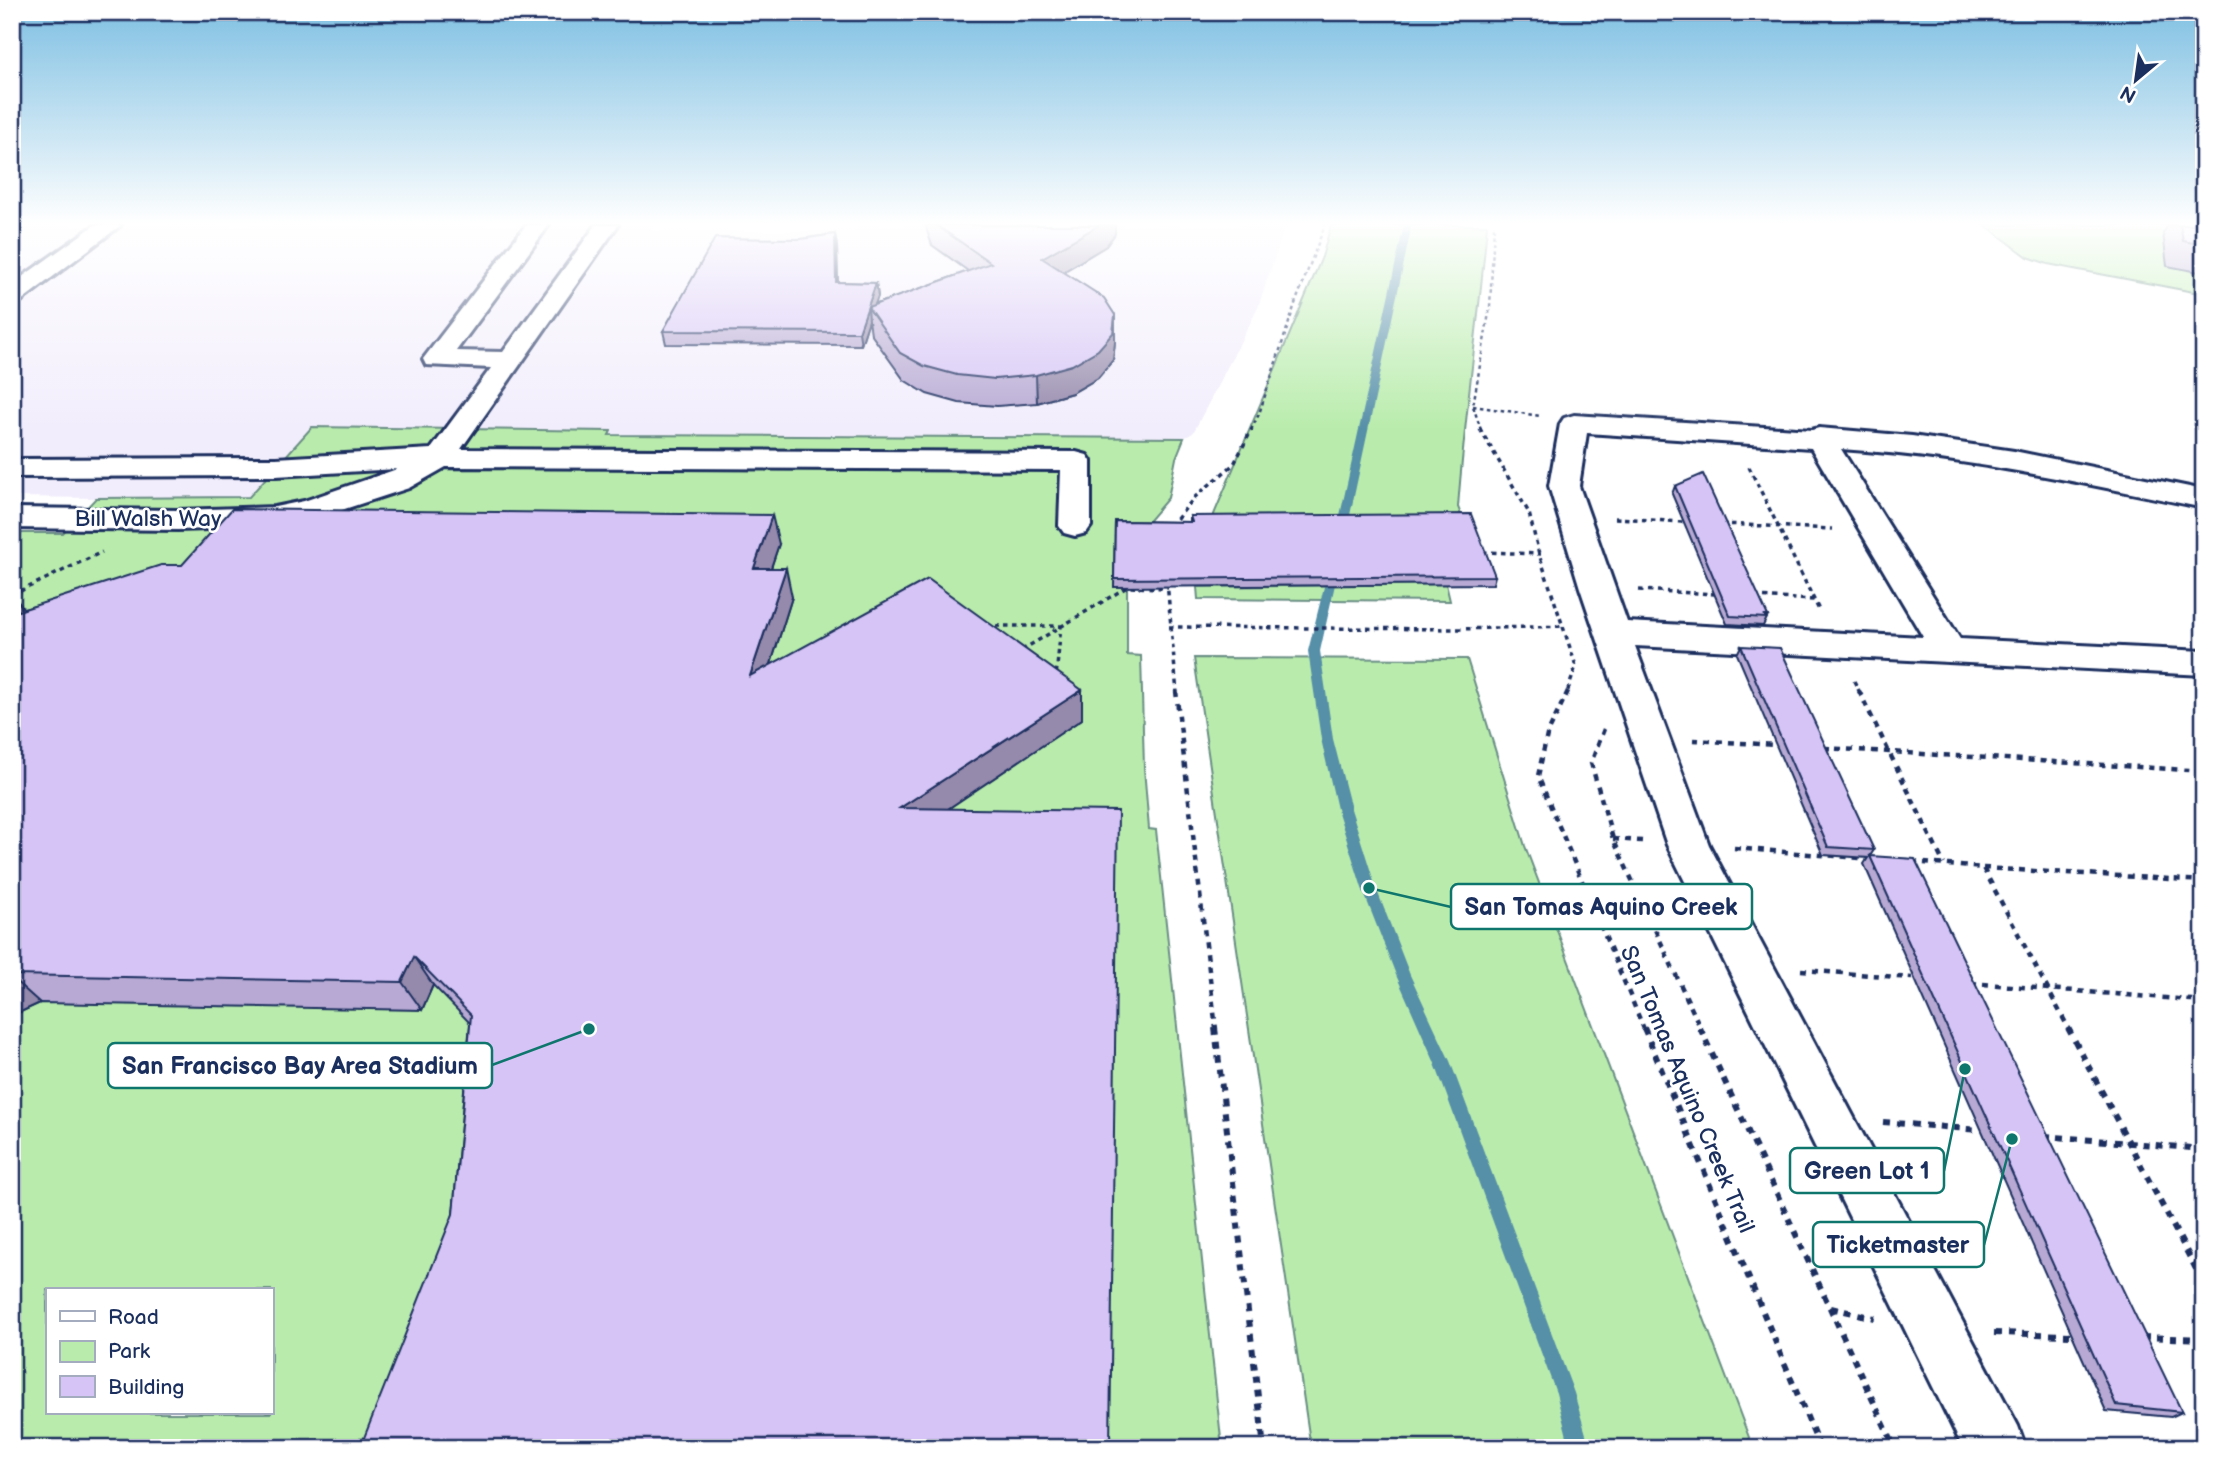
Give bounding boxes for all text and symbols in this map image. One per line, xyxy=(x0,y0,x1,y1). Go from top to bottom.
north arrow xyxy=(2100,46,2170,116)
text: N xyxy=(2117,80,2140,107)
street label: Bill Walsh Way xyxy=(75,505,222,533)
callout: San Tomas Aquino Creek xyxy=(1451,884,1752,929)
text: San Tomas Aquino Creek xyxy=(1464,893,1738,922)
street label: San Tomas Aquino Creek Trail xyxy=(1614,942,1760,1237)
callout: San Francisco Bay Area Stadium xyxy=(108,1043,492,1088)
text: San Francisco Bay Area Stadium xyxy=(122,1052,478,1081)
callout: Green Lot 1 xyxy=(1790,1148,1944,1193)
text: Green Lot 1 xyxy=(1804,1157,1930,1186)
callout: Ticketmaster xyxy=(1813,1222,1984,1267)
text: Ticketmaster xyxy=(1827,1231,1970,1260)
legend xyxy=(46,1288,273,1414)
text: Road xyxy=(108,1305,159,1330)
text: Park xyxy=(108,1339,151,1364)
text: Building xyxy=(108,1375,184,1400)

